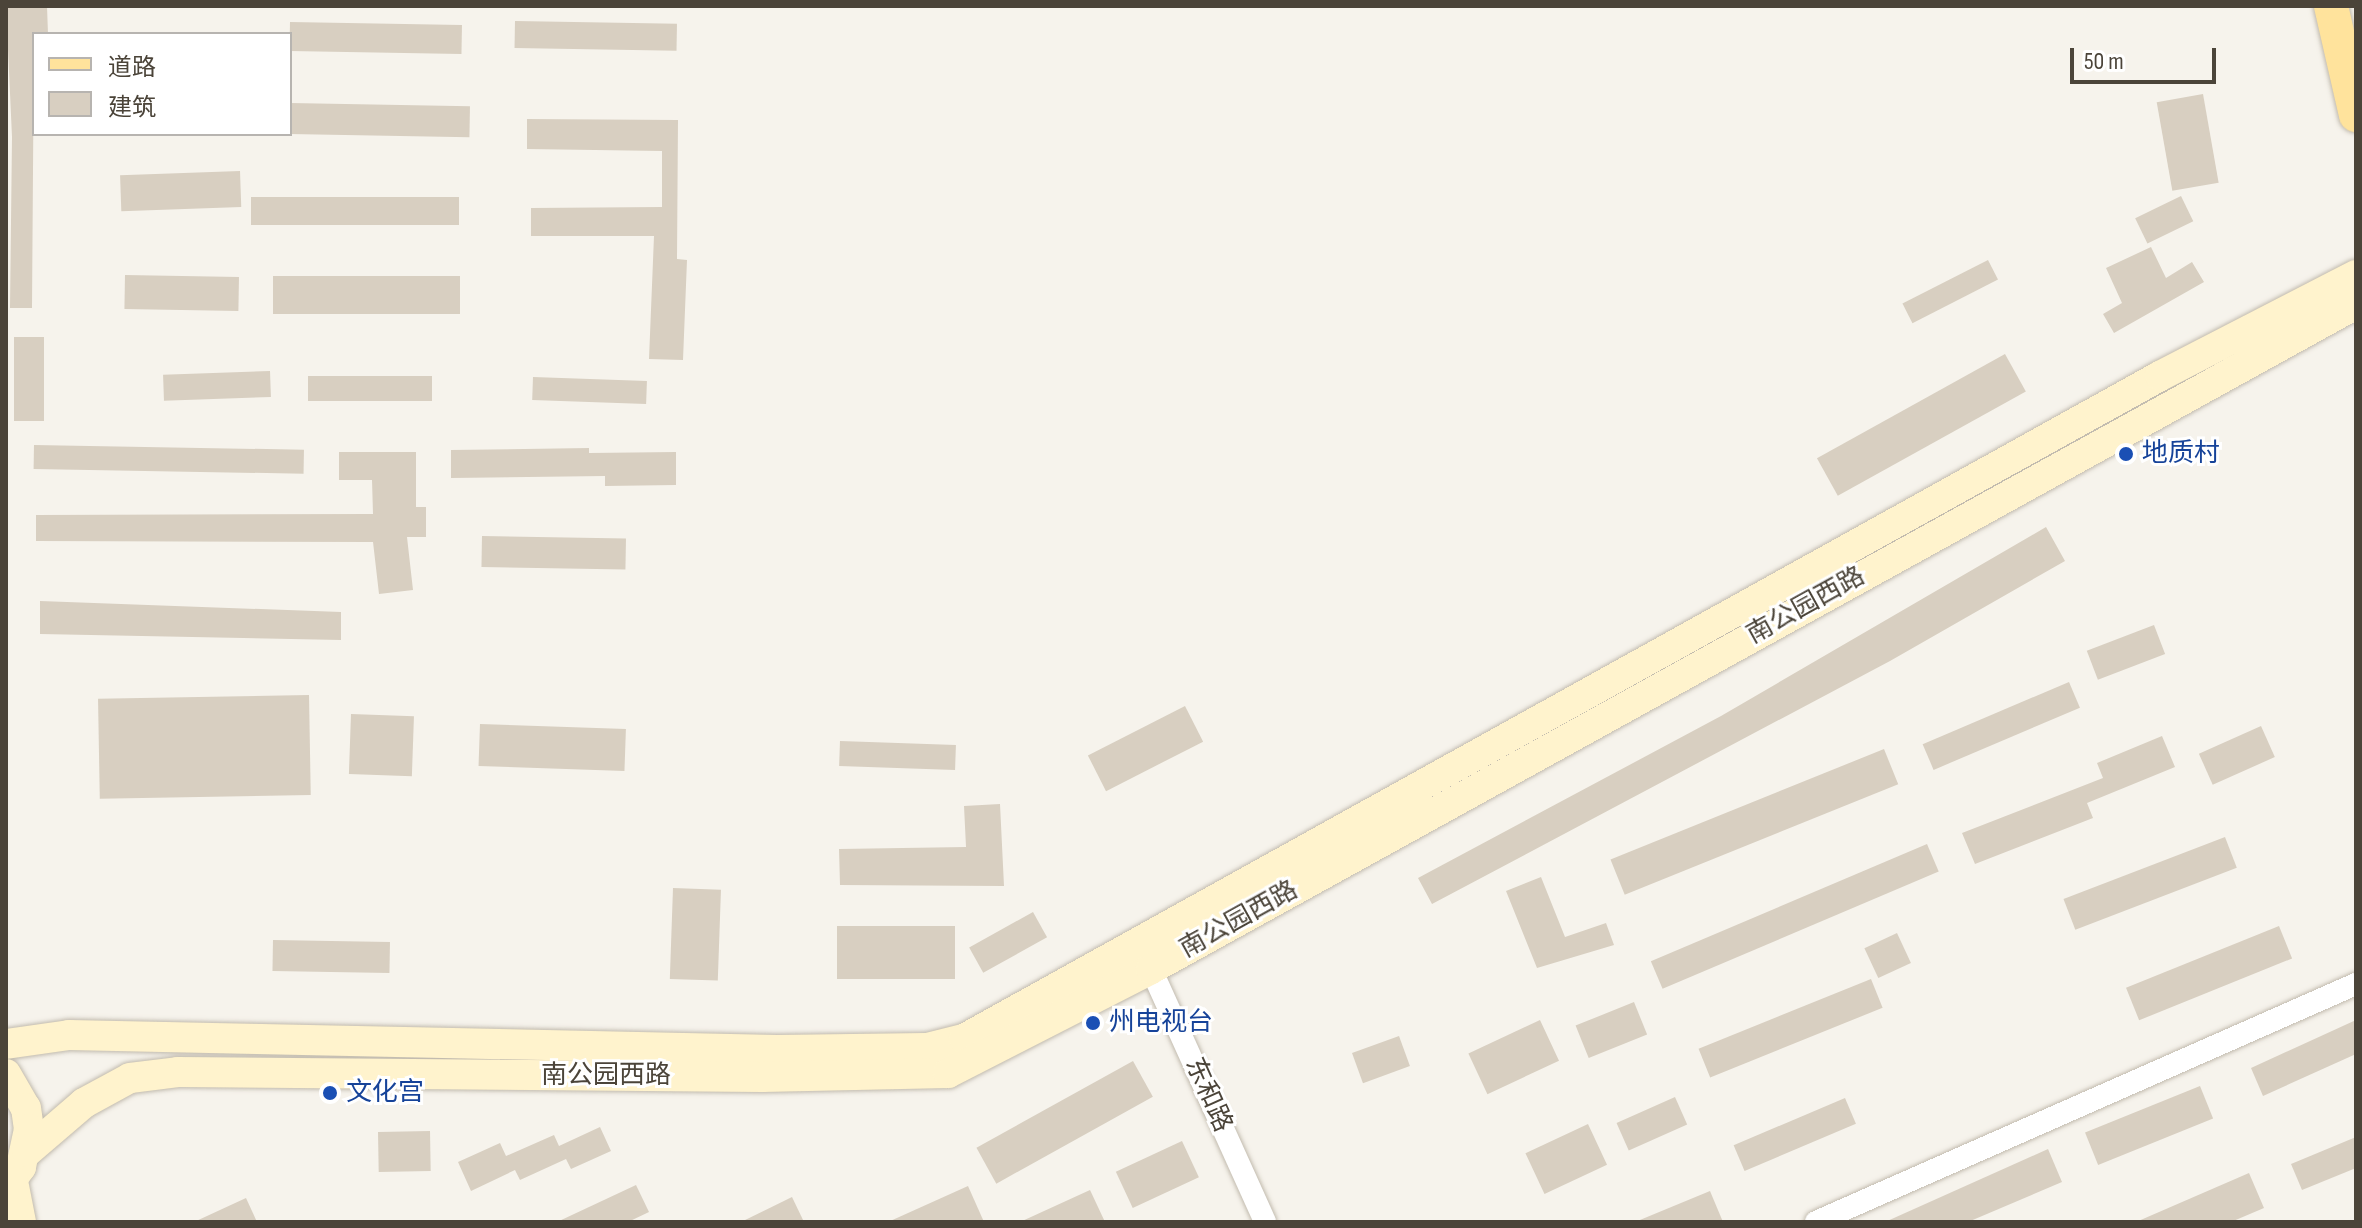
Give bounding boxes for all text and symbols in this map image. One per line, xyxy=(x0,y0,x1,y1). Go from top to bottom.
legend xyxy=(32,32,292,136)
scale bar xyxy=(2074,32,2220,82)
text: 50 m xyxy=(2084,47,2124,76)
text: 道路 xyxy=(108,53,156,82)
text: 建筑 xyxy=(108,93,156,122)
place label: 地质村 xyxy=(2142,438,2220,470)
marker: 地质村 xyxy=(2117,445,2135,463)
street label: 南公园西路 xyxy=(1742,561,1870,651)
street label: 南公园西路 xyxy=(1175,875,1303,965)
place label: 州电视台 xyxy=(1109,1007,1213,1039)
marker: 州电视台 xyxy=(1084,1014,1102,1032)
street label: 东和路 xyxy=(1178,1053,1238,1137)
street label: 南公园西路 xyxy=(541,1060,671,1092)
place label: 文化宫 xyxy=(346,1077,424,1109)
marker: 文化宫 xyxy=(321,1084,339,1102)

